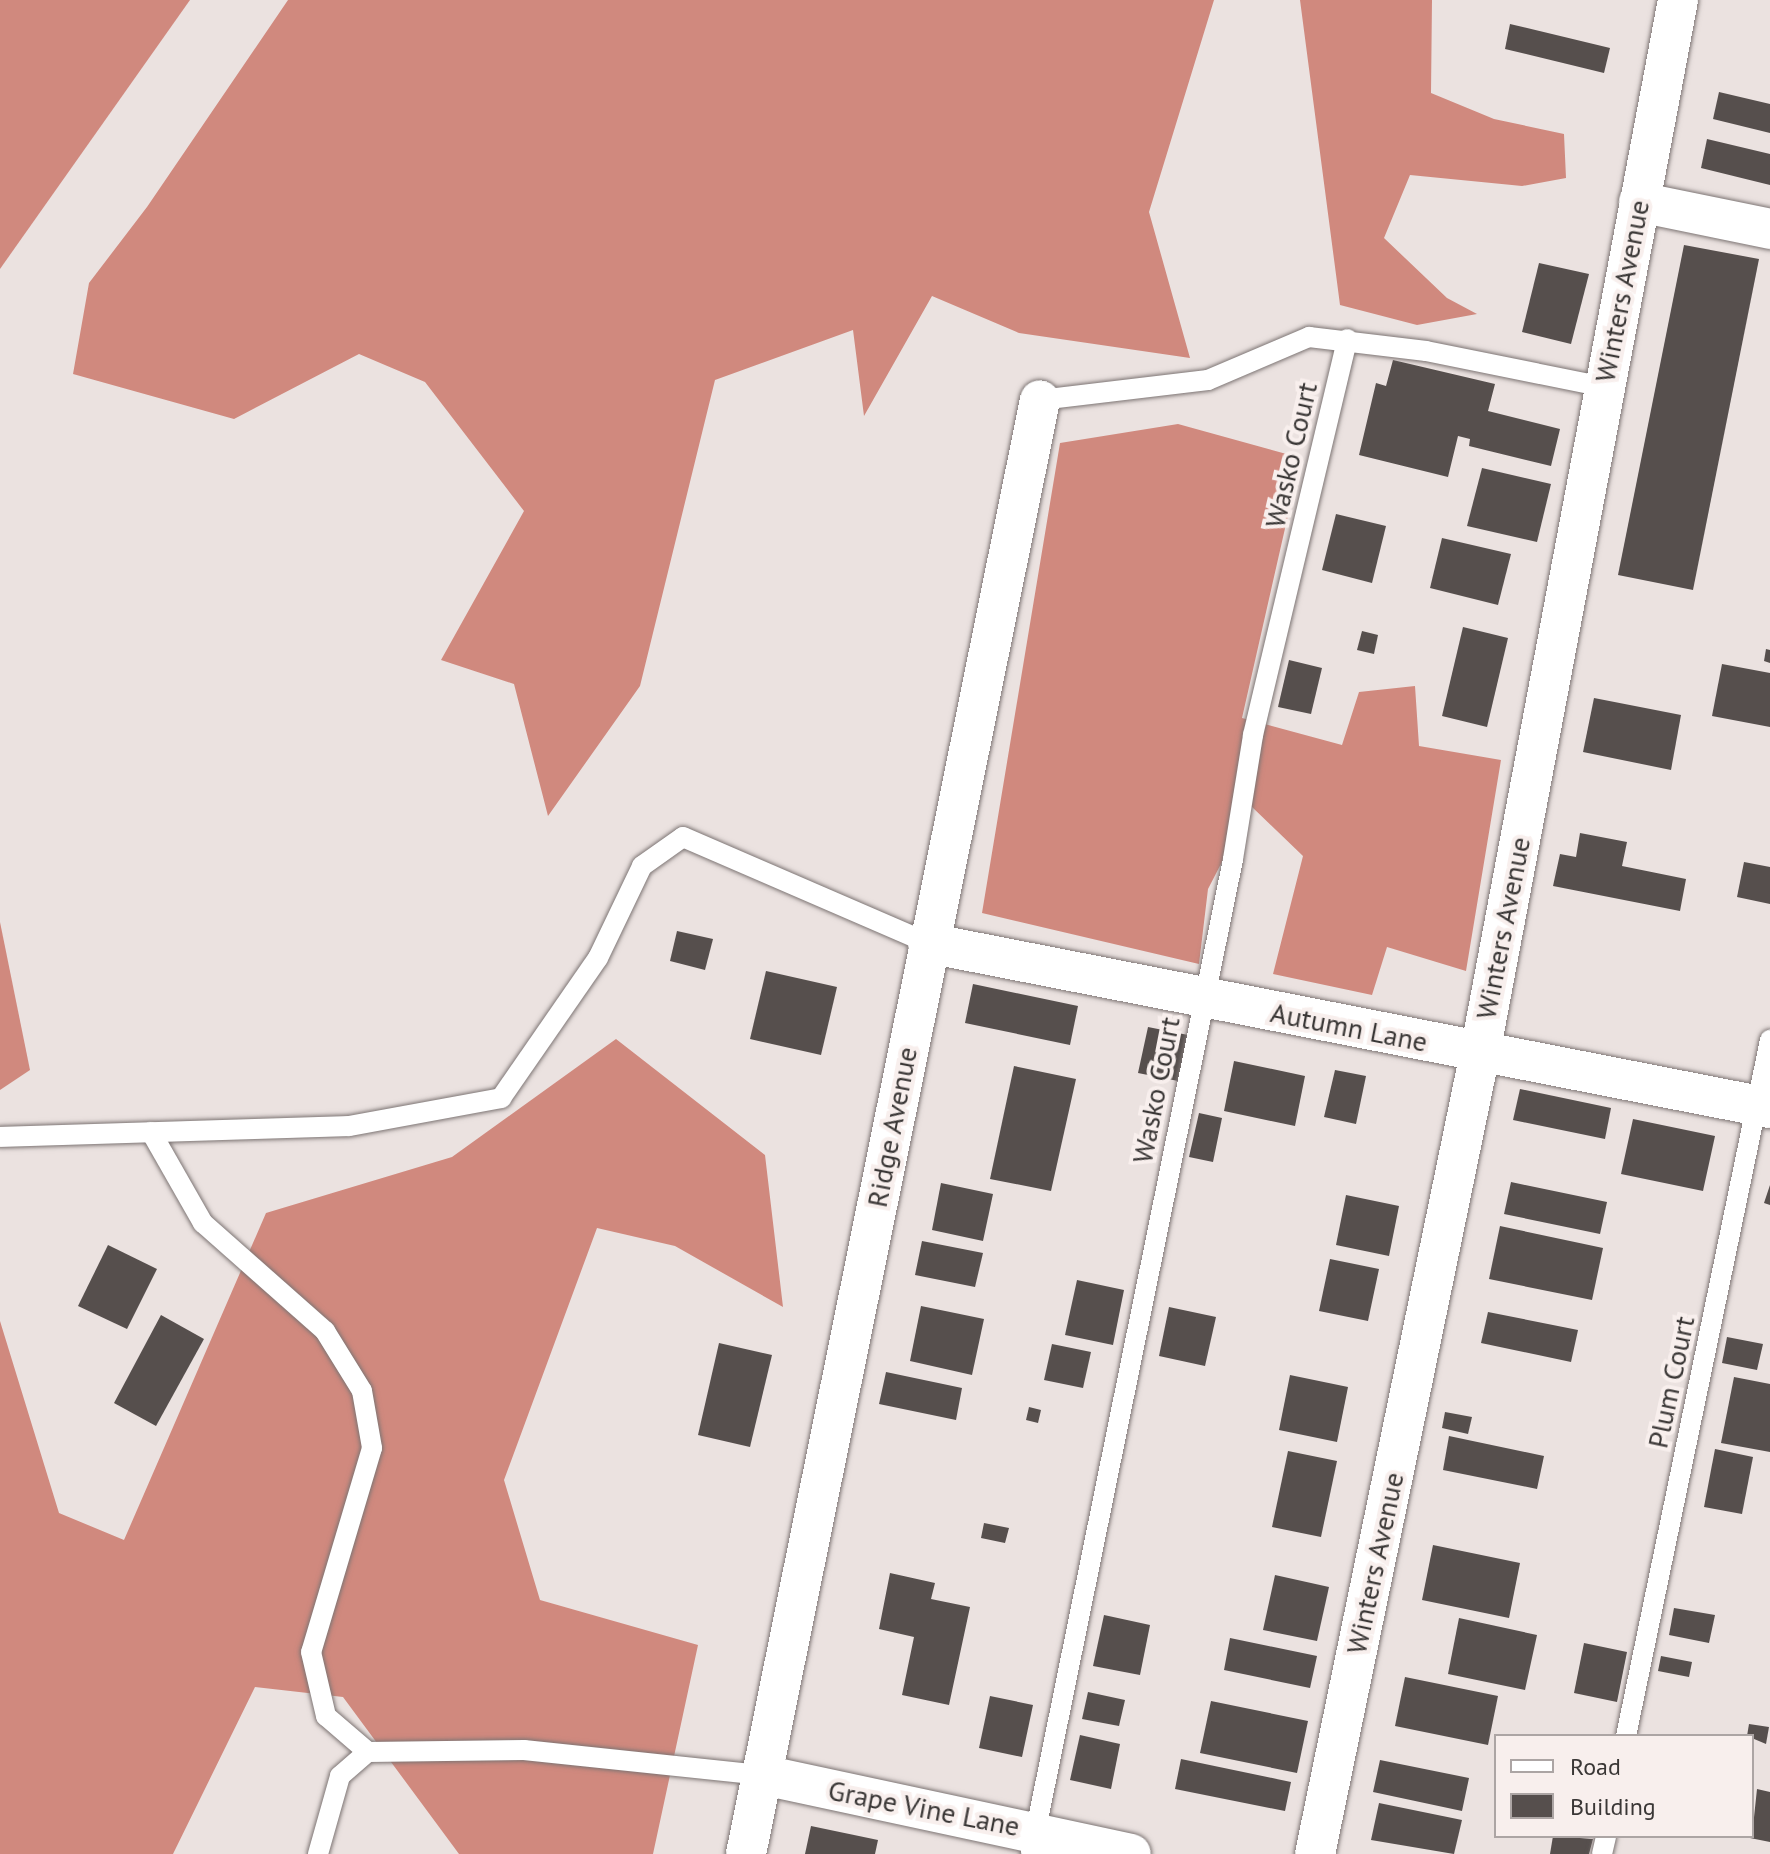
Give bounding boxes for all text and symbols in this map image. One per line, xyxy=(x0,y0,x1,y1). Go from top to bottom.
street label: Winters Avenue xyxy=(1588,197,1656,385)
street label: Wasko Court xyxy=(1258,379,1324,531)
street label: Winters Avenue xyxy=(1469,834,1537,1022)
street label: Autumn Lane xyxy=(1268,995,1430,1059)
street label: Wasko Court xyxy=(1125,1014,1187,1166)
street label: Ridge Avenue xyxy=(860,1044,924,1210)
street label: Plum Court xyxy=(1641,1313,1701,1451)
street label: Winters Avenue xyxy=(1339,1469,1411,1657)
legend xyxy=(1494,1734,1754,1838)
text: Road xyxy=(1570,1751,1621,1782)
street label: Grape Vine Lane xyxy=(825,1773,1023,1843)
text: Building xyxy=(1570,1791,1656,1822)

